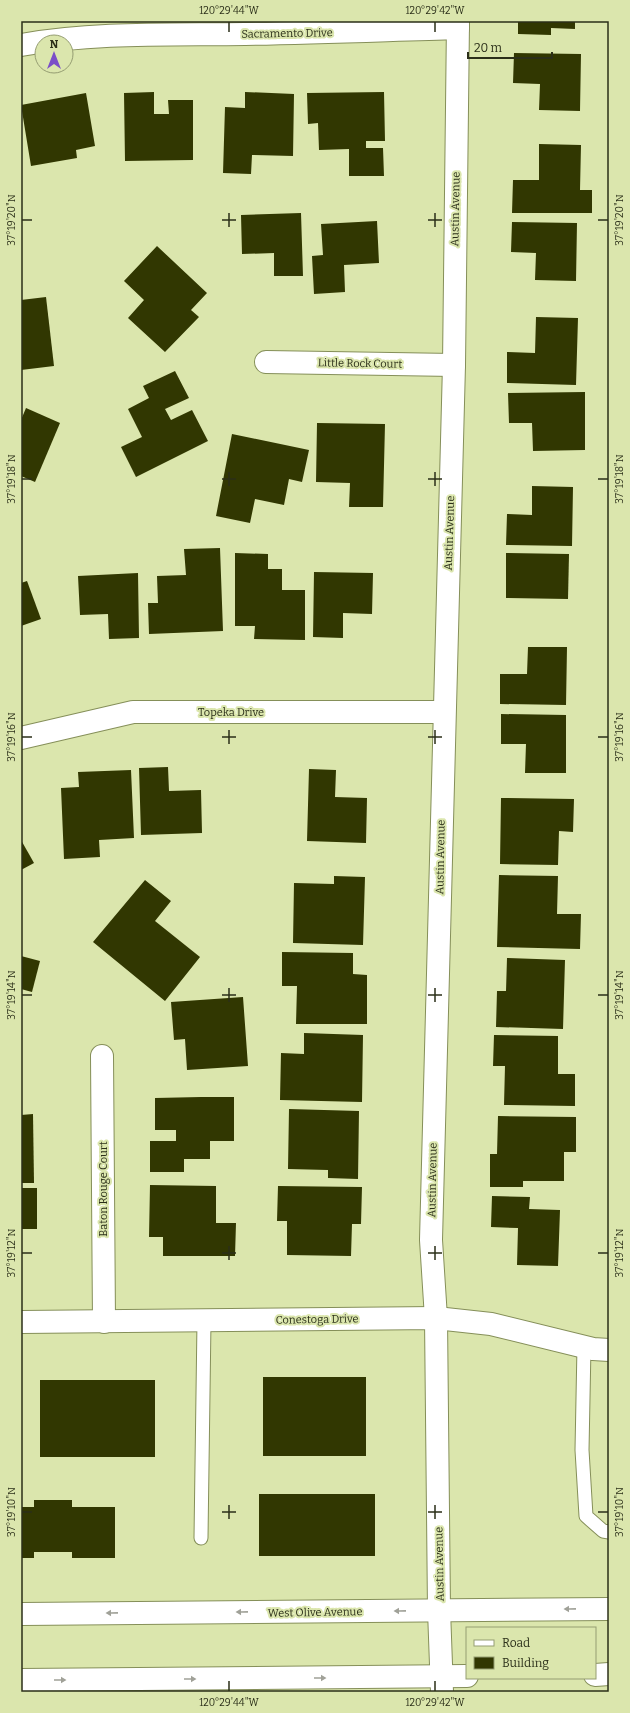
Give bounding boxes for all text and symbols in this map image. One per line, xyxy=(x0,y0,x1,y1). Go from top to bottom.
text: 120°29'44"W xyxy=(199,5,260,17)
text: 120°29'42"W xyxy=(405,5,465,17)
street label: Sacramento Drive xyxy=(241,26,333,41)
north arrow xyxy=(34,34,74,74)
scale bar xyxy=(468,34,552,60)
text: N xyxy=(50,38,59,51)
text: 20 m xyxy=(474,41,503,55)
street label: Austin Avenue xyxy=(448,172,463,246)
text: 37°19'20"N xyxy=(6,194,18,246)
text: 37°19'20"N xyxy=(614,194,626,246)
street label: Little Rock Court xyxy=(318,356,402,371)
text: 37°19'18"N xyxy=(6,454,18,504)
text: 37°19'18"N xyxy=(614,454,626,504)
street label: Austin Avenue xyxy=(442,495,457,571)
street label: Topeka Drive xyxy=(198,706,264,719)
text: 37°19'16"N xyxy=(6,712,18,762)
text: 37°19'16"N xyxy=(614,712,626,762)
street label: Austin Avenue xyxy=(433,820,448,894)
text: 37°19'14"N xyxy=(6,970,18,1020)
text: 37°19'14"N xyxy=(614,970,626,1020)
street label: Baton Rouge Court xyxy=(97,1141,110,1237)
street label: Austin Avenue xyxy=(425,1143,440,1217)
text: 37°19'12"N xyxy=(6,1228,18,1277)
text: 37°19'12"N xyxy=(614,1228,626,1277)
street label: Conestoga Drive xyxy=(275,1312,359,1327)
text: 37°19'10"N xyxy=(6,1487,18,1537)
text: 37°19'10"N xyxy=(614,1487,626,1537)
street label: Austin Avenue xyxy=(432,1527,447,1601)
street label: West Olive Avenue xyxy=(268,1605,362,1620)
one-way arrow xyxy=(563,1606,576,1612)
one-way arrow xyxy=(393,1608,406,1614)
one-way arrow xyxy=(235,1609,248,1615)
one-way arrow xyxy=(105,1610,118,1616)
legend xyxy=(466,1627,596,1679)
text: Road xyxy=(502,1636,530,1650)
text: Building xyxy=(502,1656,549,1670)
one-way arrow xyxy=(314,1675,327,1681)
one-way arrow xyxy=(184,1676,197,1682)
one-way arrow xyxy=(54,1677,67,1683)
text: 120°29'44"W xyxy=(199,1697,260,1709)
text: 120°29'42"W xyxy=(405,1697,465,1709)

